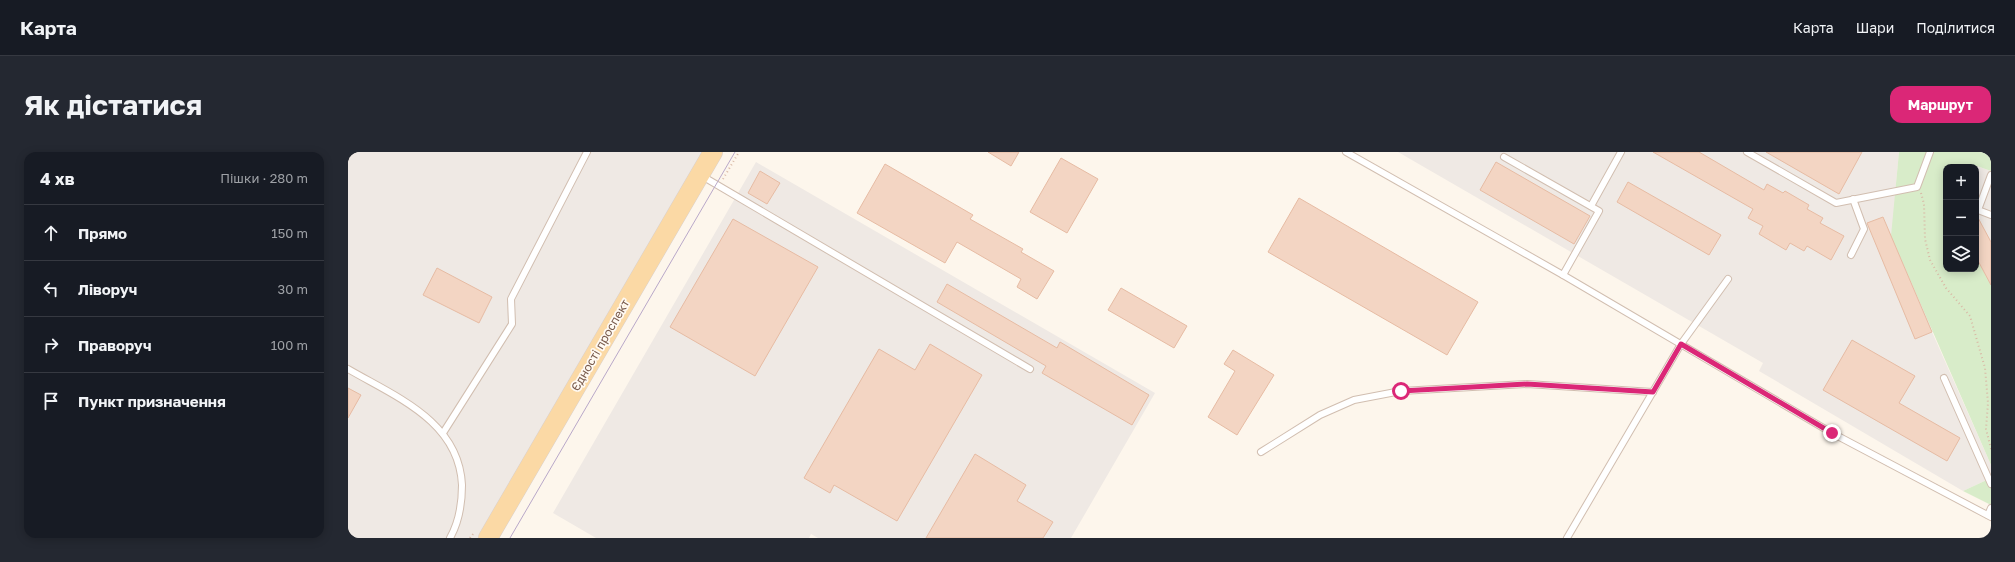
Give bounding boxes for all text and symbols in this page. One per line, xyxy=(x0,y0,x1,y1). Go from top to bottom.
text: Карта xyxy=(20,16,77,39)
text: Карта xyxy=(1793,19,1834,36)
text: Шари xyxy=(1856,19,1894,36)
text: Поділитися xyxy=(1916,19,1995,36)
button: Маршрут xyxy=(1890,86,1991,123)
text: Як дістатися xyxy=(24,88,202,121)
map controls xyxy=(1943,164,1979,272)
button: + xyxy=(1943,164,1979,200)
text: 4 хв xyxy=(40,168,75,189)
text: Пішки · 280 m xyxy=(220,170,308,186)
button: − xyxy=(1943,200,1979,236)
icon: ahead xyxy=(40,222,62,244)
text: Прямо xyxy=(78,224,127,242)
text: 150 m xyxy=(271,225,308,241)
button: layers xyxy=(1943,236,1979,272)
icon: left xyxy=(40,278,62,300)
text: Ліворуч xyxy=(78,280,137,298)
text: 30 m xyxy=(278,281,308,297)
street label: Єдності проспект xyxy=(568,296,632,394)
icon: right xyxy=(40,334,62,356)
text: Праворуч xyxy=(78,336,152,354)
text: 100 m xyxy=(271,337,308,353)
route start xyxy=(1392,382,1410,400)
icon: arrive xyxy=(40,390,62,412)
text: Пункт призначення xyxy=(78,392,226,410)
route end xyxy=(1823,424,1841,442)

